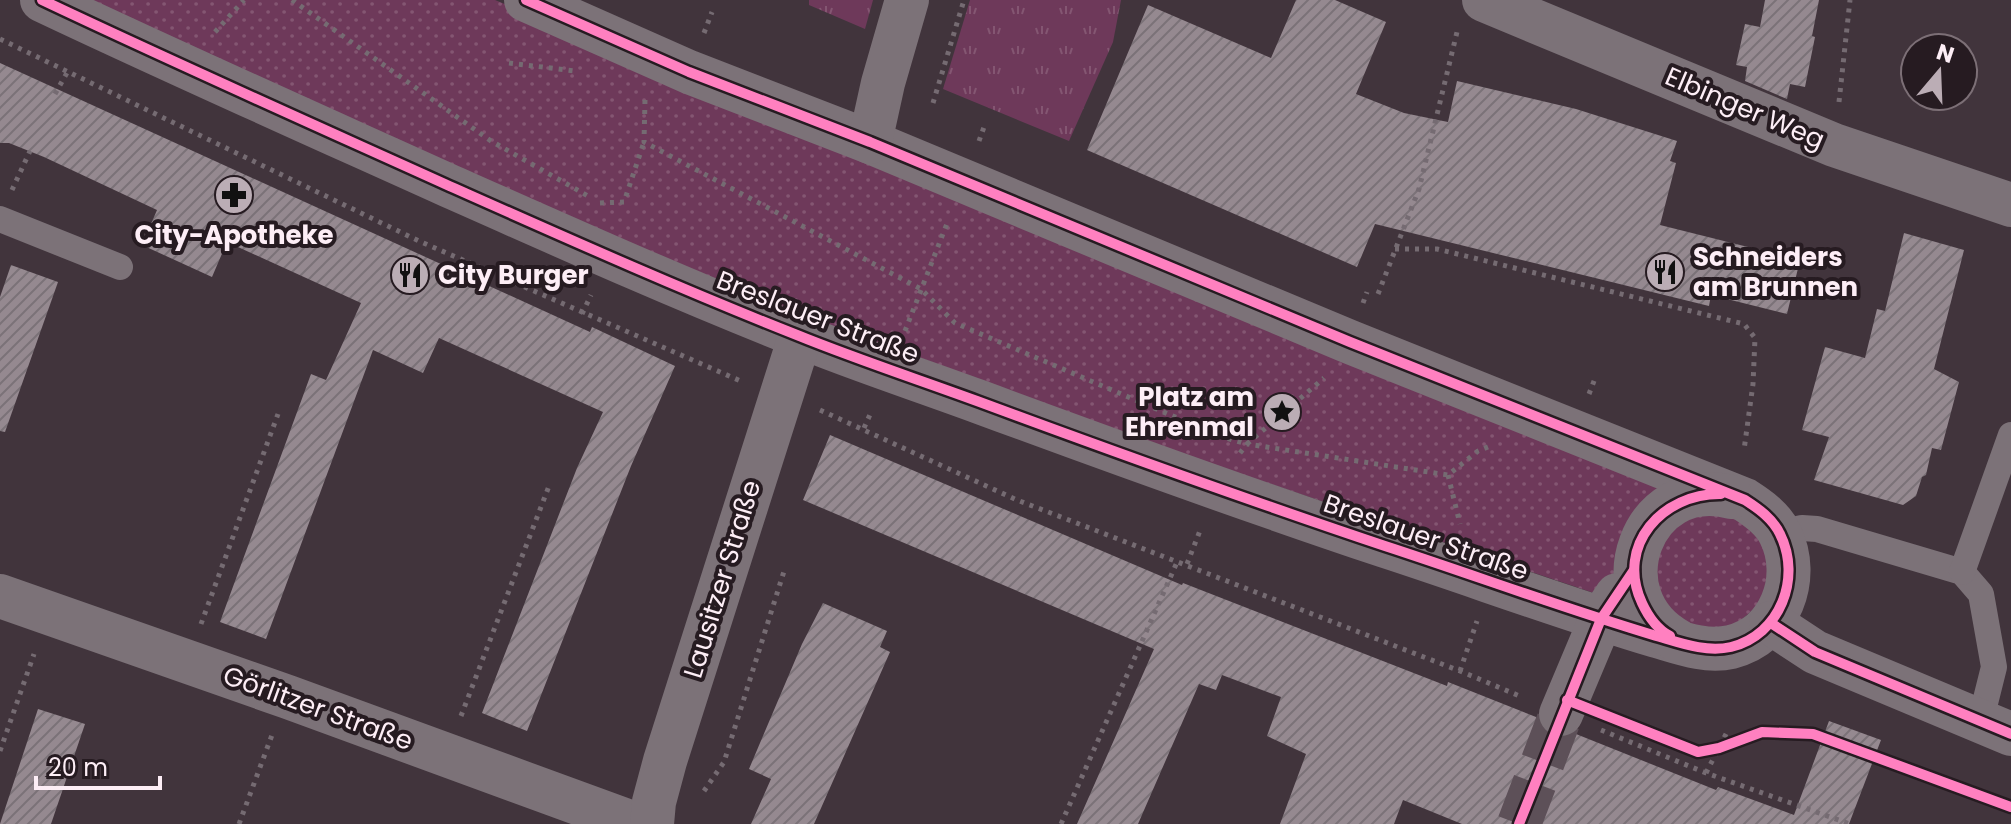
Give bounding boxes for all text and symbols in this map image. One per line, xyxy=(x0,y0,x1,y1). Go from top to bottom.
north arrow xyxy=(1899,32,1979,112)
text: N xyxy=(1932,36,1958,71)
street label: Elbinger Weg xyxy=(1660,58,1830,158)
pharmacy icon: City-Apotheke xyxy=(213,174,255,216)
place label: City-Apotheke xyxy=(134,217,334,253)
place label: Schneiders am Brunnen xyxy=(1693,239,1858,305)
restaurant icon: Schneiders am Brunnen xyxy=(1644,251,1686,293)
restaurant icon: City Burger xyxy=(389,254,431,296)
place label: City Burger xyxy=(438,257,589,293)
street label: Breslauer Straße xyxy=(711,262,925,372)
place label: Platz am Ehrenmal xyxy=(1125,379,1254,445)
place icon: Platz am Ehrenmal xyxy=(1261,391,1303,433)
street label: Lausitzer Straße xyxy=(675,476,769,682)
street label: Breslauer Straße xyxy=(1319,485,1533,589)
street label: Görlitzer Straße xyxy=(218,657,418,759)
scale bar xyxy=(36,740,160,790)
text: 20 m xyxy=(48,751,108,784)

